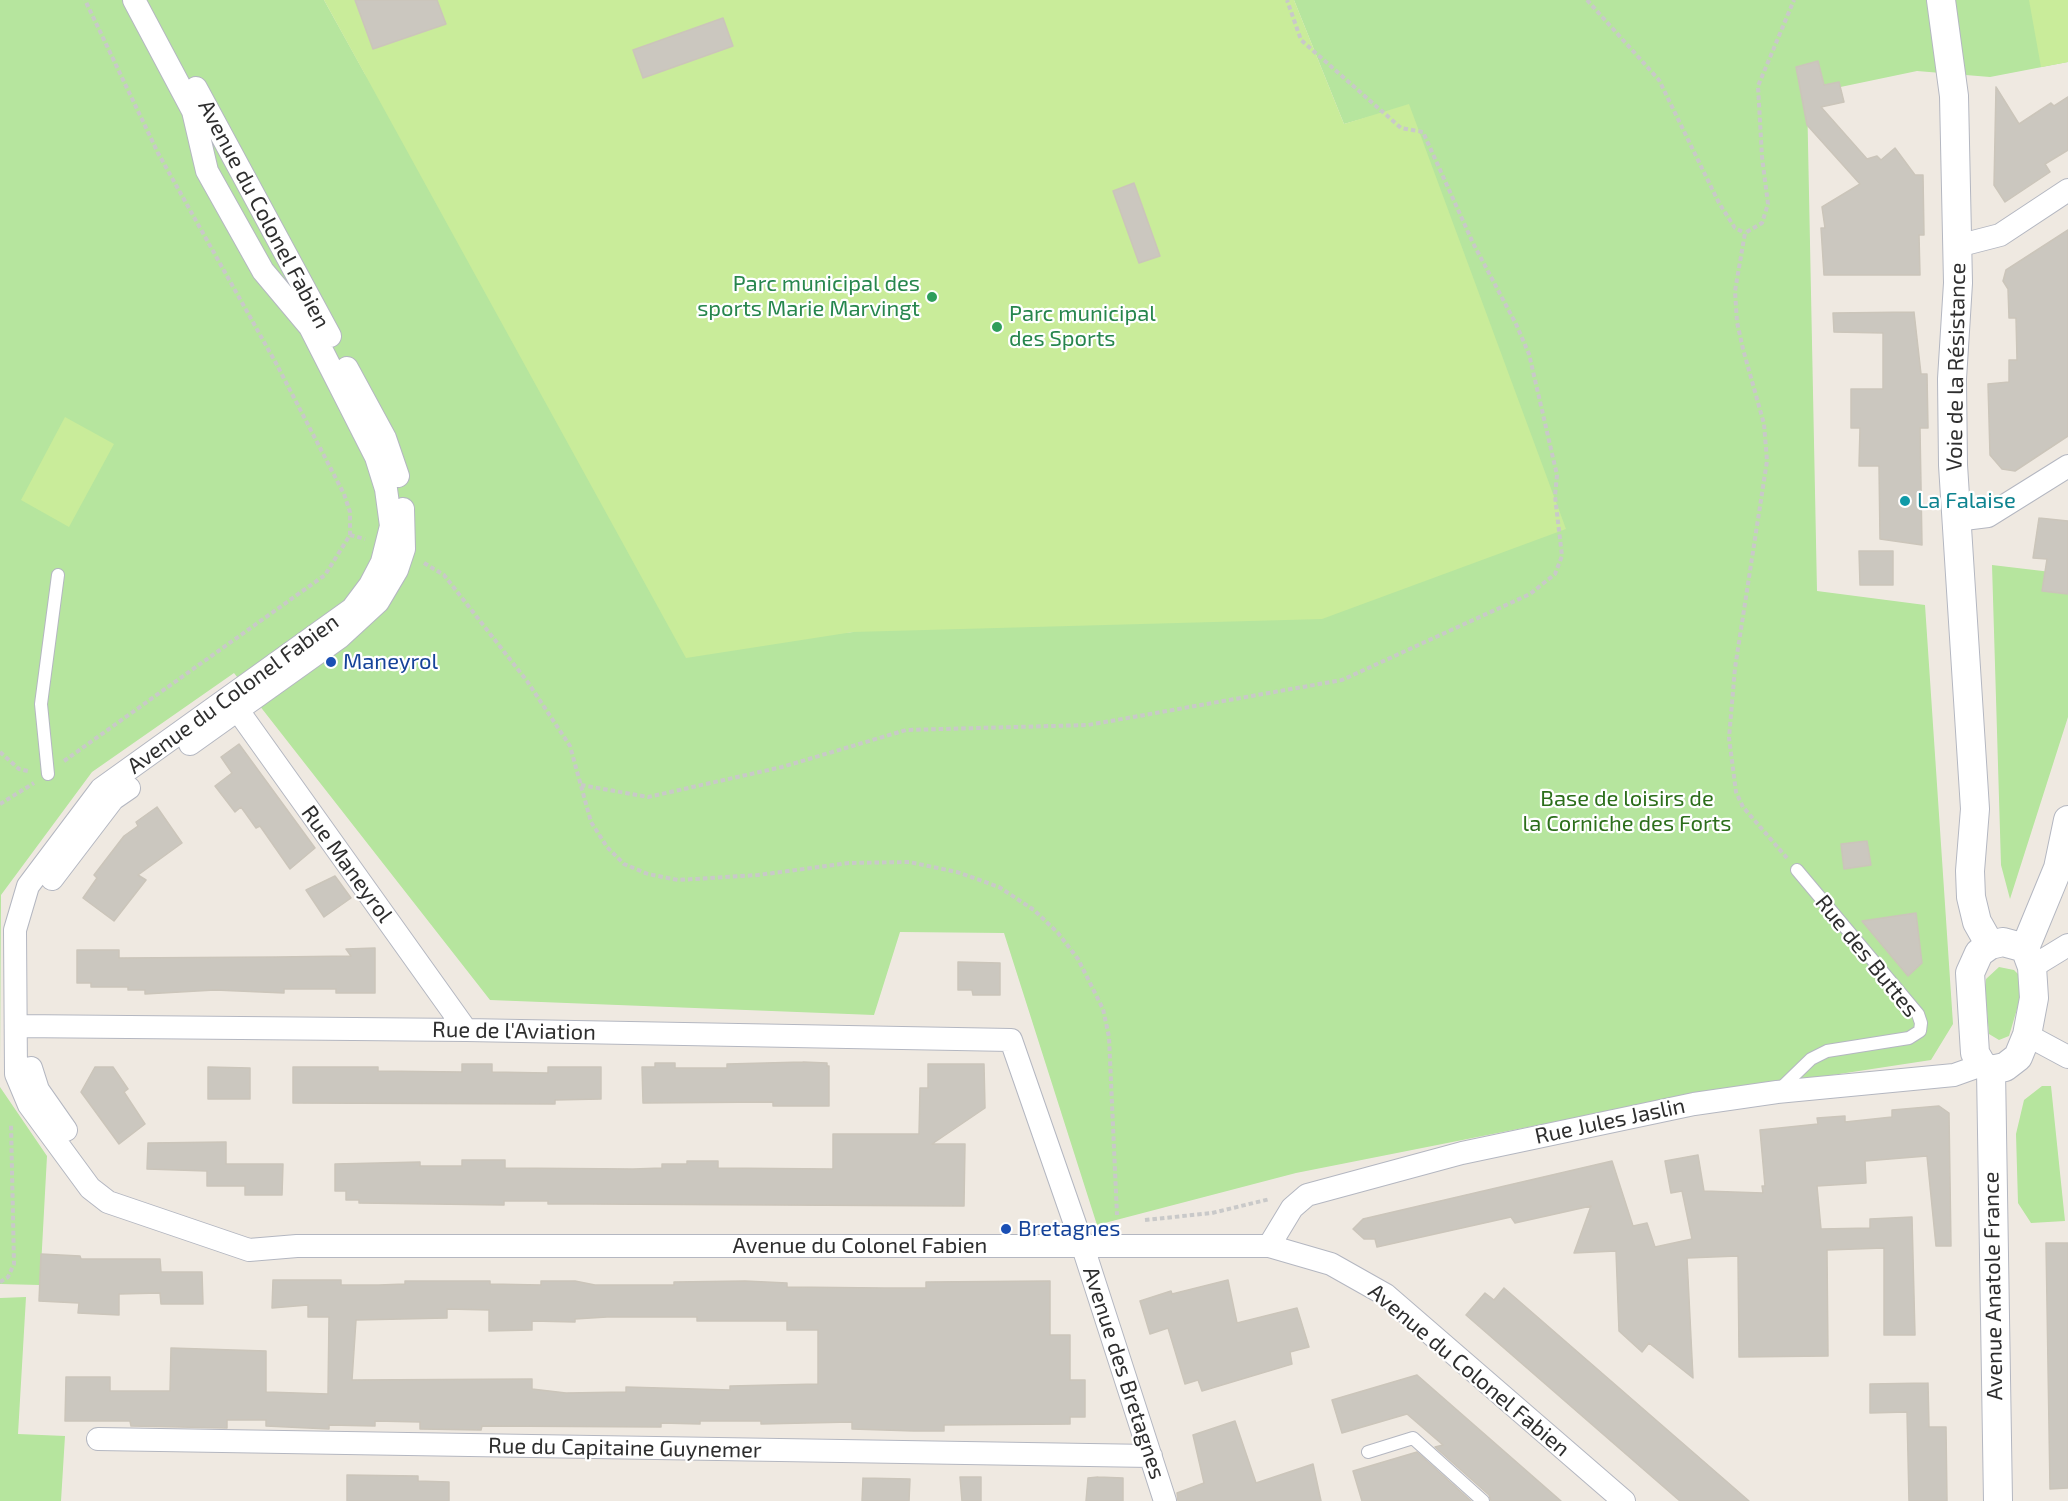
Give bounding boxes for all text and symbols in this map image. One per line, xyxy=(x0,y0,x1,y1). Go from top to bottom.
street label: Avenue du Colonel Fabien xyxy=(193,95,335,333)
street label: Voie de la Résistance xyxy=(1941,262,1971,472)
place label: Parc municipal des sports Marie Marvingt xyxy=(697,271,920,322)
marker: Parc municipal des sports Marie Marvingt xyxy=(925,290,939,304)
place label: Parc municipal des Sports xyxy=(1009,301,1156,352)
marker: Parc municipal des Sports xyxy=(990,320,1004,334)
place label: La Falaise xyxy=(1917,488,2016,514)
marker: La Falaise xyxy=(1898,494,1912,508)
street label: Avenue du Colonel Fabien xyxy=(122,608,344,780)
place label: Maneyrol xyxy=(343,649,438,675)
marker: Maneyrol xyxy=(324,655,338,669)
park label: Base de loisirs de la Corniche des Forts xyxy=(1523,786,1731,837)
street label: Rue Maneyrol xyxy=(296,800,398,928)
street label: Rue des Buttes xyxy=(1810,890,1924,1022)
street label: Rue de l'Aviation xyxy=(432,1016,596,1046)
street label: Rue Jules Jaslin xyxy=(1533,1092,1687,1150)
street label: Avenue Anatole France xyxy=(1978,1171,2008,1401)
place label: Bretagnes xyxy=(1018,1216,1120,1242)
marker: Bretagnes xyxy=(999,1222,1013,1236)
street label: Avenue du Colonel Fabien xyxy=(733,1233,987,1259)
street label: Avenue des Bretagnes xyxy=(1077,1264,1171,1482)
street label: Avenue du Colonel Fabien xyxy=(1363,1278,1575,1462)
street label: Rue du Capitaine Guynemer xyxy=(488,1432,762,1464)

